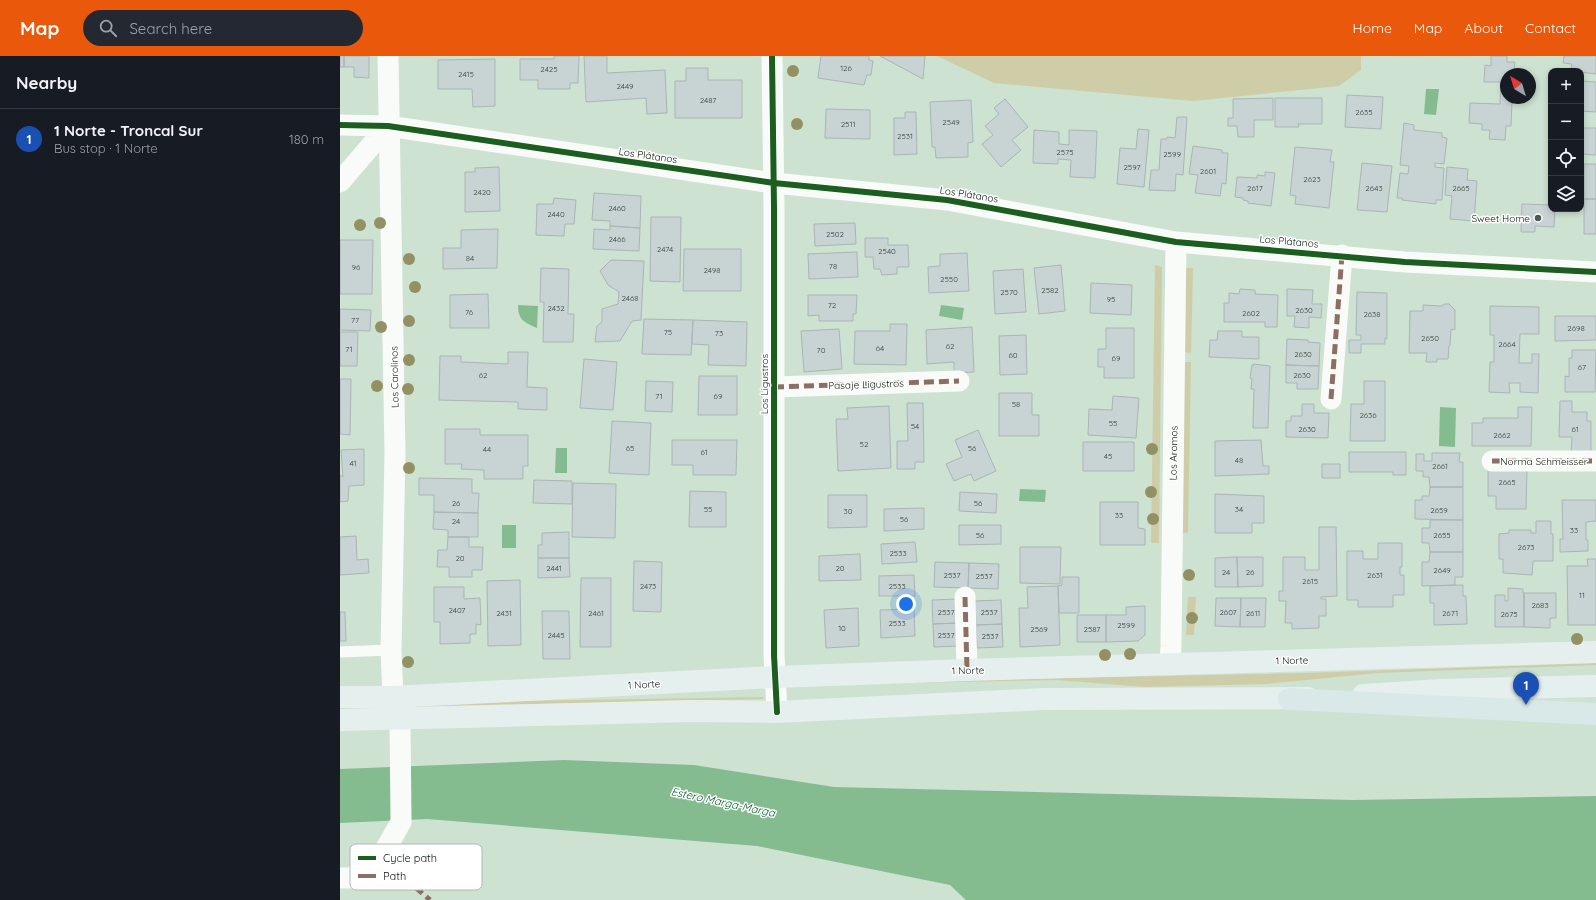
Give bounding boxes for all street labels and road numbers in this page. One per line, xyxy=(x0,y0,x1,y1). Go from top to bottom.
street label: Los Plátanos xyxy=(618,145,678,166)
street label: Los Plátanos xyxy=(939,183,999,206)
street label: Los Plátanos xyxy=(1259,232,1319,251)
street label: Los Carolinos xyxy=(387,346,402,408)
street label: Los Ligustros xyxy=(758,353,771,414)
street label: Pasaje Ligustros xyxy=(828,377,904,392)
street label: Los Aromos xyxy=(1167,425,1180,481)
street label: Norma Schmeisser xyxy=(1500,455,1588,468)
street label: 1 Norte xyxy=(1276,653,1309,668)
street label: 1 Norte xyxy=(952,663,985,678)
street label: 1 Norte xyxy=(627,677,661,692)

